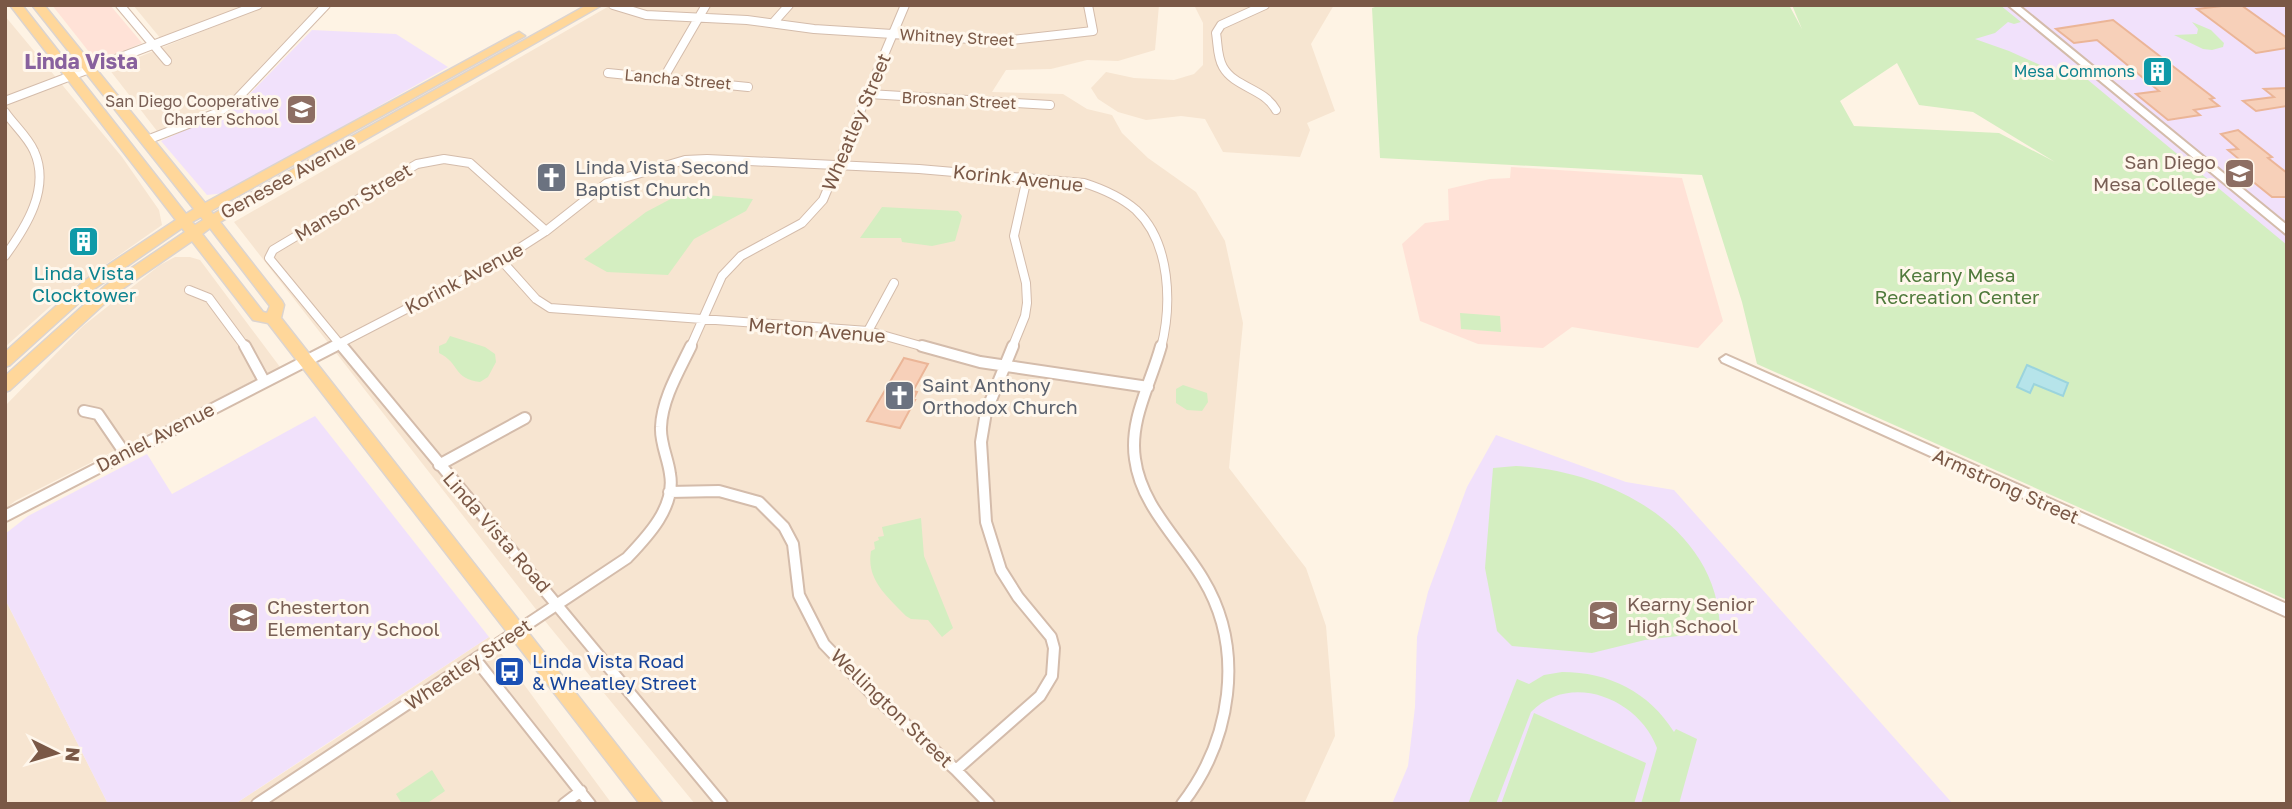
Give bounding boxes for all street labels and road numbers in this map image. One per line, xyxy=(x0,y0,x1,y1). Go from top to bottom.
street label: Whitney Street xyxy=(899,24,1015,50)
street label: Wheatley Street xyxy=(816,50,895,194)
street label: Lancha Street xyxy=(624,64,732,94)
street label: Brosnan Street xyxy=(901,87,1017,113)
street label: Genesee Avenue xyxy=(216,130,359,223)
street label: Manson Street xyxy=(290,157,416,246)
street label: Korink Avenue xyxy=(952,159,1084,196)
street label: Korink Avenue xyxy=(401,237,527,318)
street label: Merton Avenue xyxy=(747,312,887,347)
street label: Daniel Avenue xyxy=(92,397,218,476)
street label: Armstrong Street xyxy=(1930,443,2083,528)
street label: Linda Vista Road xyxy=(439,467,556,597)
street label: Wheatley Street xyxy=(400,613,535,714)
street label: Wellington Street xyxy=(827,644,958,772)

